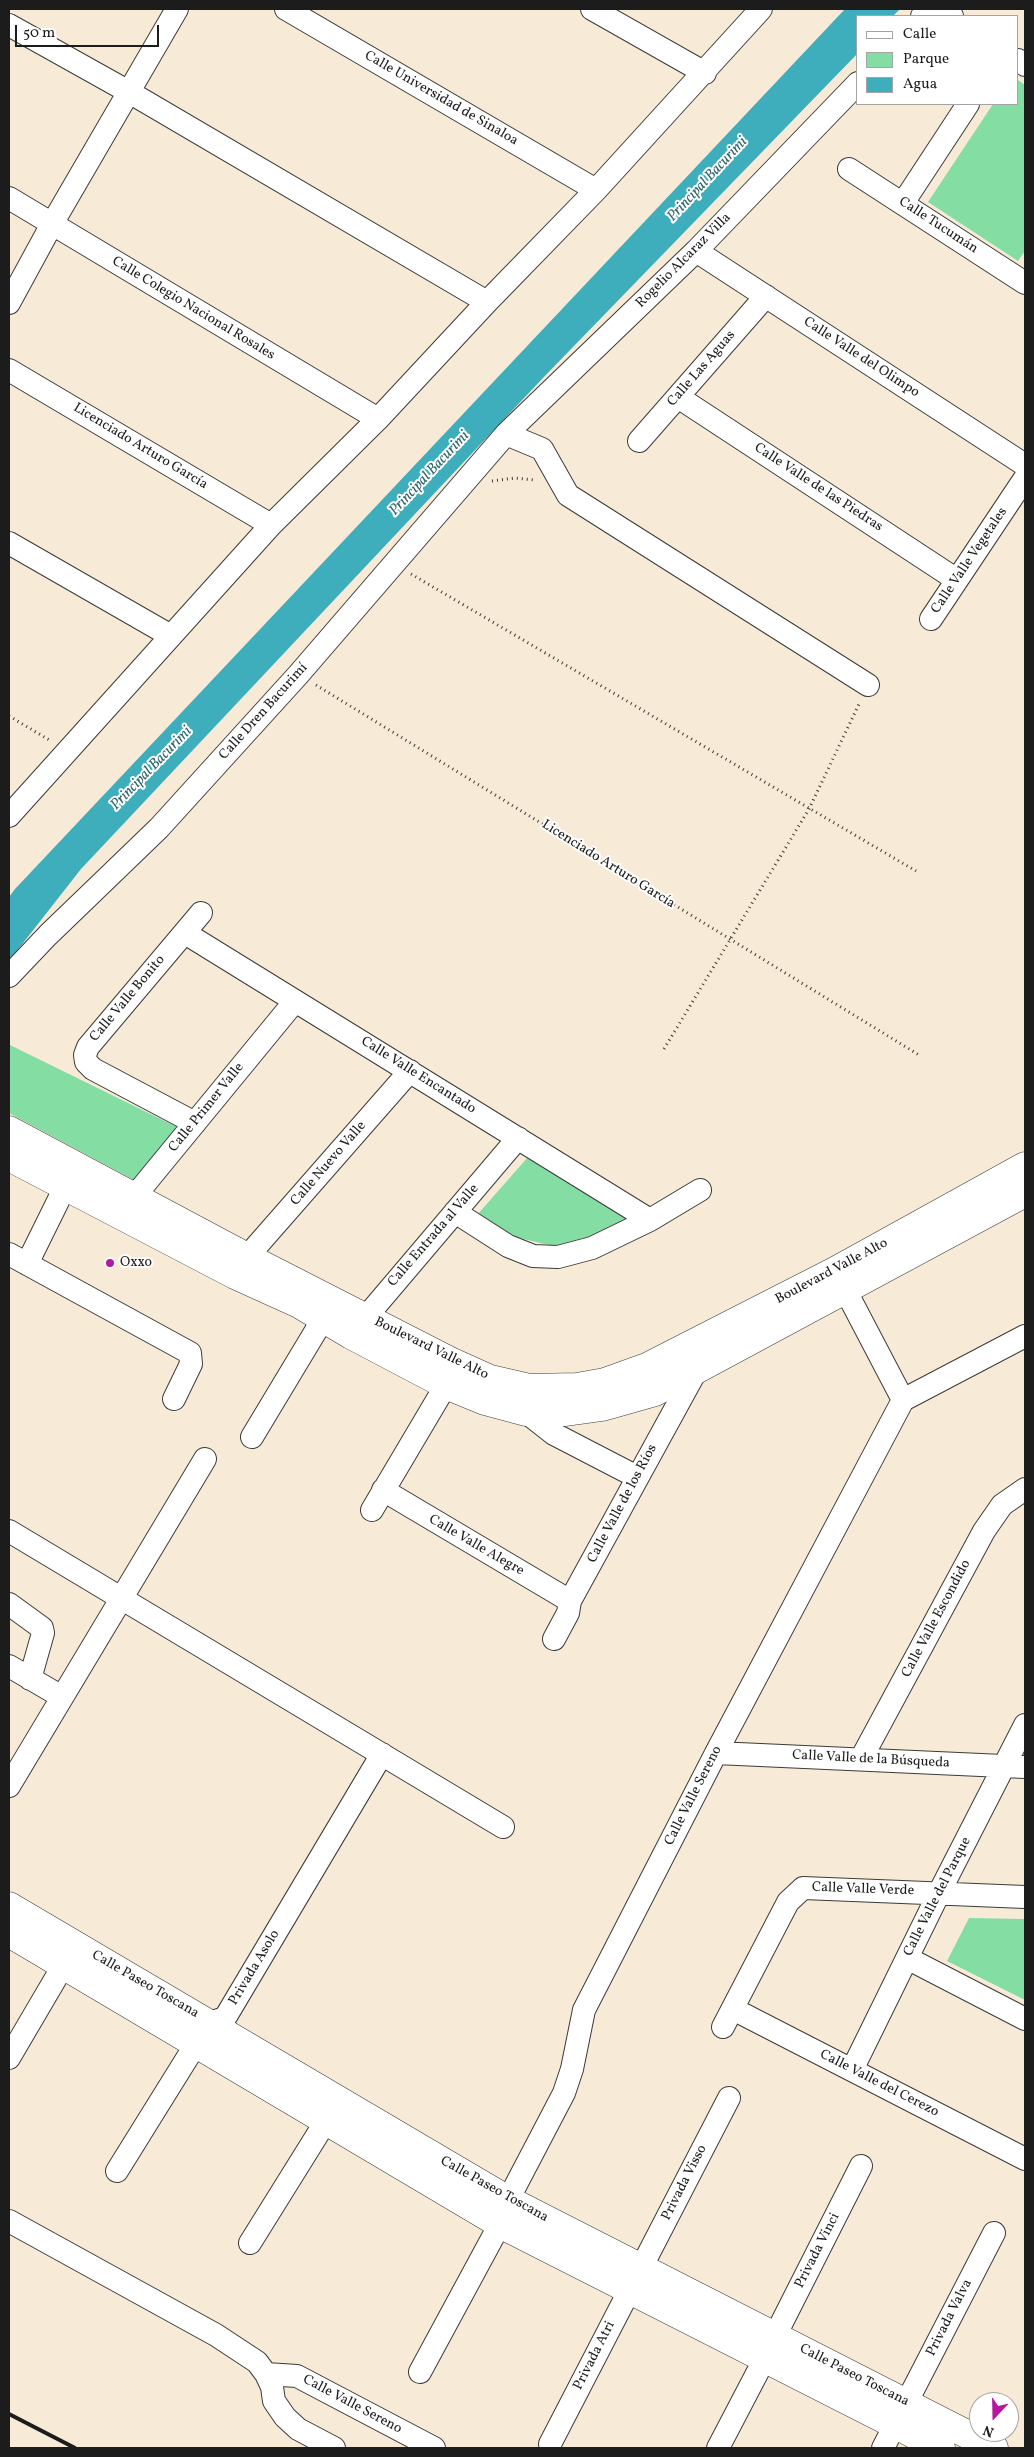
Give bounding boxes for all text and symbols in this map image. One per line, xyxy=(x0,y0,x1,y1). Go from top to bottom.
scale bar xyxy=(18,15,161,47)
legend xyxy=(856,15,1019,105)
text: 50 m xyxy=(23,23,55,44)
text: Calle xyxy=(903,24,936,45)
street label: Calle Universidad de Sinaloa xyxy=(361,48,521,150)
text: Parque xyxy=(903,49,949,70)
text: Agua xyxy=(903,74,937,95)
water label: Principal Bacurimi xyxy=(664,134,752,226)
street label: Calle Tucumán xyxy=(895,194,981,258)
street label: Rogelio Alcaraz Villa xyxy=(633,210,735,312)
street label: Calle Colegio Nacional Rosales xyxy=(109,254,277,364)
street label: Calle Valle del Olimpo xyxy=(800,314,922,402)
street label: Calle Las Aguas xyxy=(664,327,740,411)
street label: Licenciado Arturo García xyxy=(70,400,210,494)
water label: Principal Bacurimi xyxy=(386,428,474,520)
street label: Calle Valle de las Piedras xyxy=(751,440,885,536)
street label: Calle Valle Vegetales xyxy=(928,505,1012,617)
street label: Calle Dren Bacurimí xyxy=(216,660,312,764)
water label: Principal Bacurimi xyxy=(108,724,196,814)
street label: Licenciado Arturo García xyxy=(538,817,678,913)
street label: Calle Valle Bonito xyxy=(87,952,169,1046)
street label: Calle Valle Encantado xyxy=(357,1034,479,1118)
street label: Calle Primer Valle xyxy=(166,1060,248,1156)
street label: Calle Nuevo Valle xyxy=(288,1118,370,1210)
street label: Calle Entrada al Valle xyxy=(385,1181,483,1291)
street label: Boulevard Valle Alto xyxy=(773,1235,891,1309)
place label: Oxxo xyxy=(120,1255,152,1271)
marker: Oxxo xyxy=(104,1257,116,1269)
street label: Boulevard Valle Alto xyxy=(371,1314,491,1384)
street label: Calle Valle de los Ríos xyxy=(585,1442,661,1566)
street label: Calle Valle Alegre xyxy=(425,1512,527,1580)
street label: Calle Valle Escondido xyxy=(899,1557,975,1681)
street label: Calle Valle Sereno xyxy=(662,1743,726,1849)
street label: Calle Valle de la Búsqueda xyxy=(792,1747,950,1773)
street label: Calle Valle del Parque xyxy=(901,1835,975,1959)
street label: Calle Valle Verde xyxy=(812,1880,914,1900)
street label: Privada Asolo xyxy=(226,1927,284,2009)
street label: Calle Paseo Toscana xyxy=(88,1947,202,2023)
street label: Calle Valle del Cerezo xyxy=(817,2047,941,2121)
street label: Privada Visso xyxy=(659,2142,711,2224)
street label: Calle Paseo Toscana xyxy=(437,2153,551,2227)
street label: Privada Vinci xyxy=(792,2211,844,2291)
street label: Privada Valva xyxy=(923,2277,977,2359)
street label: Privada Atri xyxy=(571,2319,619,2393)
street label: Calle Paseo Toscana xyxy=(796,2341,912,2411)
street label: Calle Valle Sereno xyxy=(300,2372,404,2438)
north arrow xyxy=(969,2392,1019,2442)
text: N xyxy=(981,2420,997,2441)

